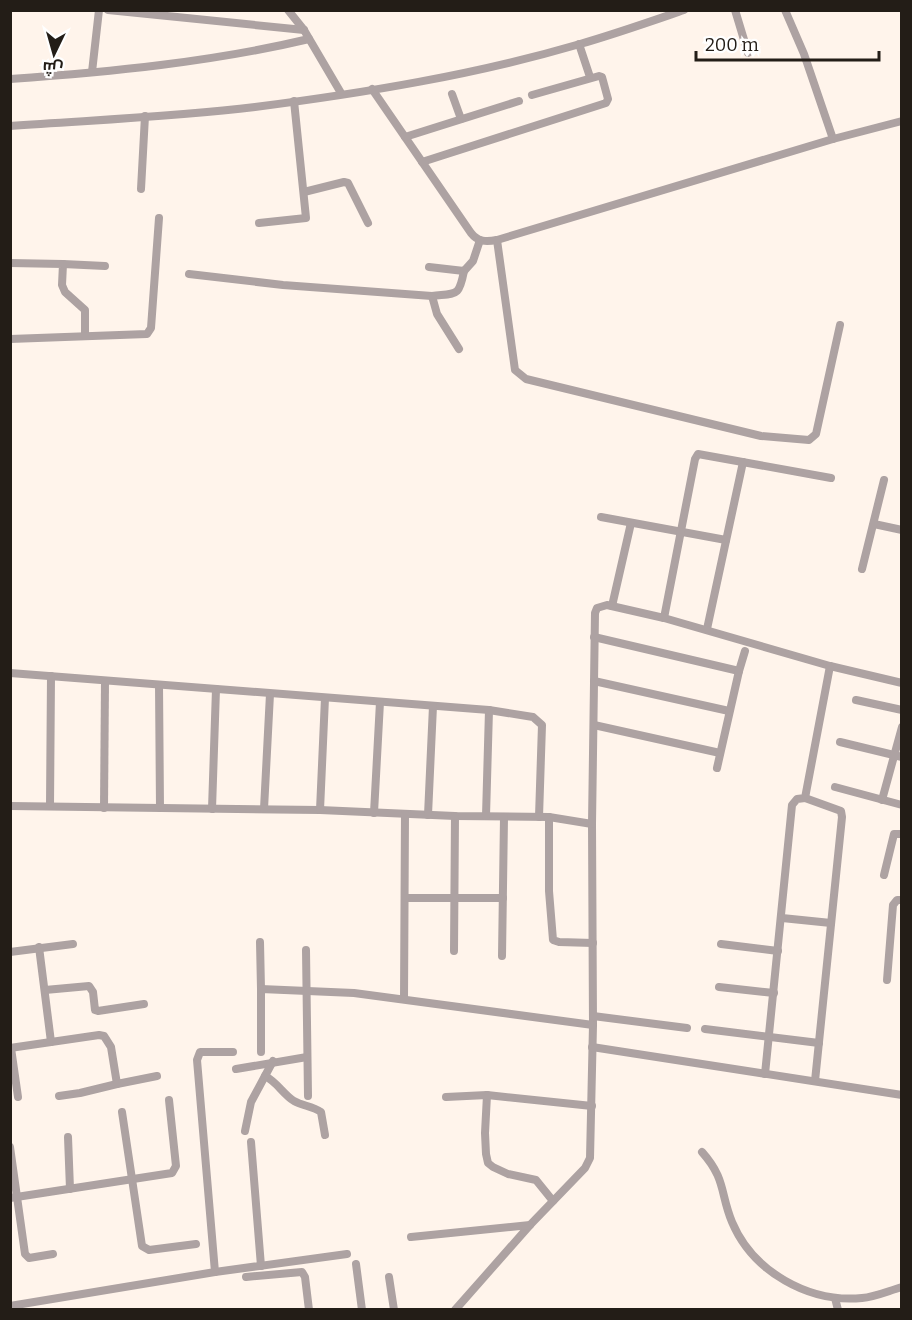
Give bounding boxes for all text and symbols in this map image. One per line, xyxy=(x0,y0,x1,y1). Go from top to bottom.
north arrow xyxy=(24,24,84,84)
scale bar xyxy=(696,24,879,62)
text: 200 m xyxy=(705,34,759,56)
text: ش xyxy=(42,58,64,79)

